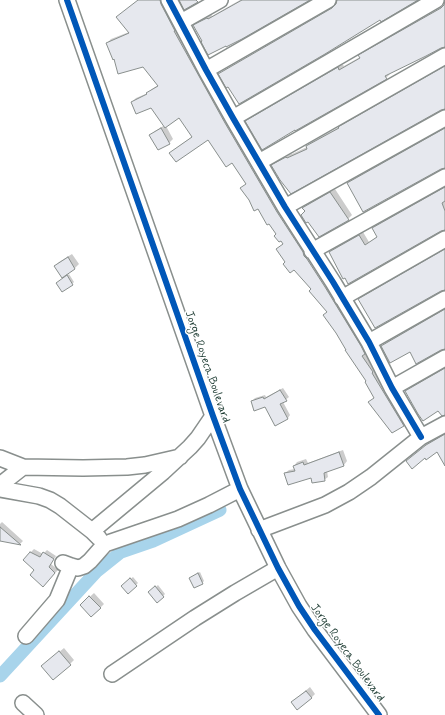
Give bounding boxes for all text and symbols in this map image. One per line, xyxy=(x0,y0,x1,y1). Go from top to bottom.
street label: Jorge Royeca Boulevard xyxy=(181,309,233,425)
street label: Jorge Royeca Boulevard xyxy=(307,601,387,705)

